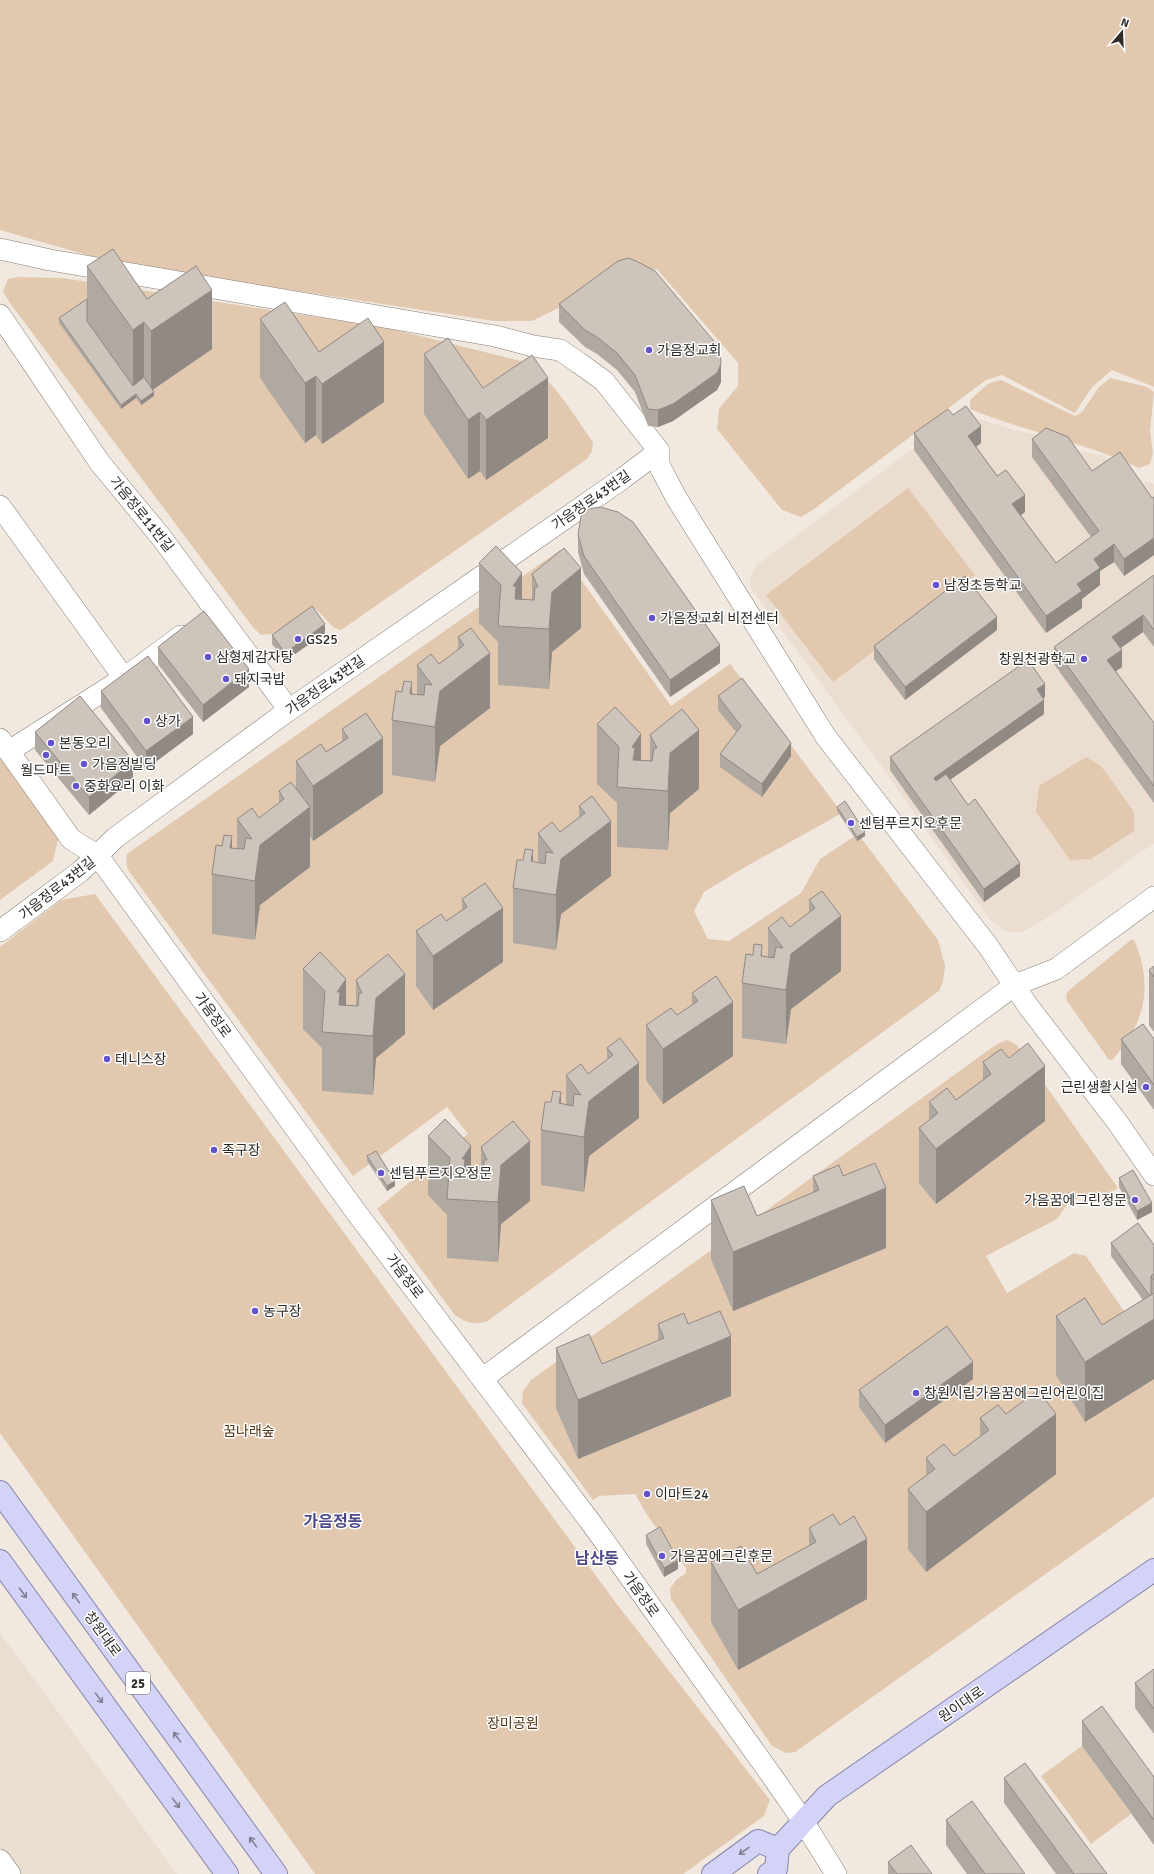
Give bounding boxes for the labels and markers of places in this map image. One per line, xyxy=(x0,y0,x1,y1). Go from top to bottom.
place label: 가음정교회 xyxy=(657,342,721,359)
marker: 가음정교회 xyxy=(644,345,654,355)
place label: 남정초등학교 xyxy=(944,577,1021,594)
marker: 남정초등학교 xyxy=(931,580,941,590)
place label: 가음정교회 비전센터 xyxy=(660,610,779,627)
marker: 가음정교회 비전센터 xyxy=(647,613,657,623)
place label: GS25 xyxy=(306,631,338,648)
marker: GS25 xyxy=(293,634,303,644)
place label: 삼형제감자탕 xyxy=(216,649,293,666)
place label: 창원천광학교 xyxy=(999,651,1076,668)
marker: 삼형제감자탕 xyxy=(203,652,213,662)
marker: 창원천광학교 xyxy=(1079,654,1089,664)
place label: 돼지국밥 xyxy=(234,671,286,688)
marker: 돼지국밥 xyxy=(221,674,231,684)
place label: 상가 xyxy=(155,713,181,730)
marker: 상가 xyxy=(142,716,152,726)
place label: 본동오리 xyxy=(59,735,111,752)
marker: 본동오리 xyxy=(46,738,56,748)
marker: 월드마트 xyxy=(41,750,51,760)
place label: 가음정빌딩 xyxy=(92,756,156,773)
marker: 가음정빌딩 xyxy=(79,759,89,769)
place label: 월드마트 xyxy=(20,762,72,779)
place label: 중화요리 이화 xyxy=(84,778,164,795)
marker: 중화요리 이화 xyxy=(71,781,81,791)
place label: 센텀푸르지오후문 xyxy=(859,815,962,832)
marker: 센텀푸르지오후문 xyxy=(846,818,856,828)
place label: 테니스장 xyxy=(115,1051,167,1068)
marker: 테니스장 xyxy=(102,1054,112,1064)
place label: 근린생활시설 xyxy=(1061,1079,1138,1096)
marker: 근린생활시설 xyxy=(1141,1082,1151,1092)
place label: 족구장 xyxy=(222,1142,261,1159)
marker: 족구장 xyxy=(209,1145,219,1155)
place label: 센텀푸르지오정문 xyxy=(389,1165,492,1182)
marker: 센텀푸르지오정문 xyxy=(376,1168,386,1178)
place label: 가음꿈에그린정문 xyxy=(1024,1192,1127,1209)
marker: 가음꿈에그린정문 xyxy=(1130,1195,1140,1205)
place label: 농구장 xyxy=(263,1303,302,1320)
marker: 농구장 xyxy=(250,1306,260,1316)
place label: 창원시립가음꿈에그린어린이집 xyxy=(924,1385,1104,1402)
marker: 창원시립가음꿈에그린어린이집 xyxy=(911,1388,921,1398)
place label: 이마트24 xyxy=(655,1486,709,1503)
marker: 이마트24 xyxy=(642,1489,652,1499)
place label: 가음꿈에그린후문 xyxy=(670,1548,773,1565)
marker: 가음꿈에그린후문 xyxy=(657,1551,667,1561)

